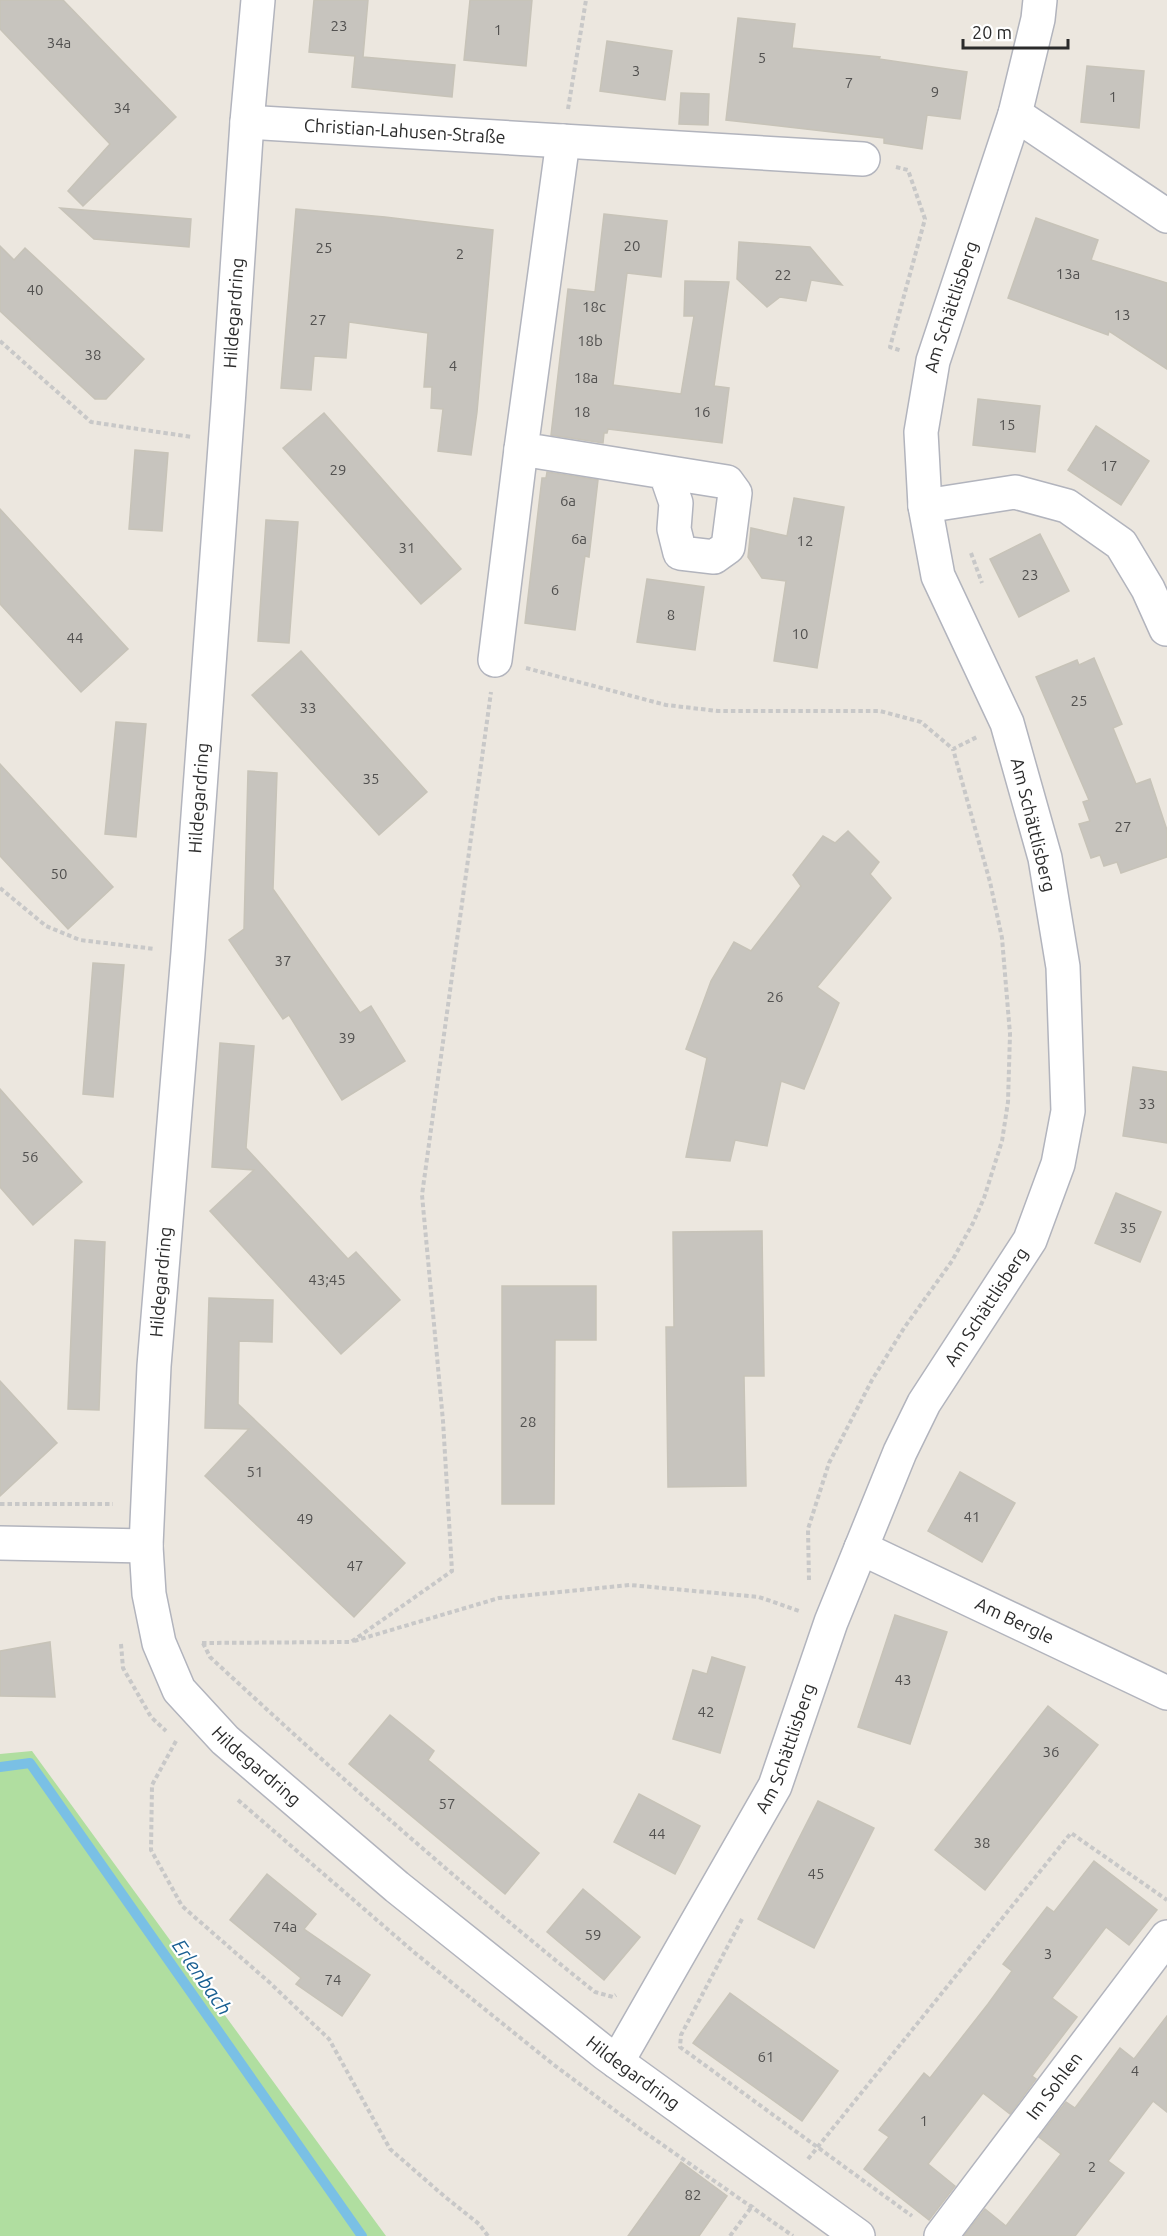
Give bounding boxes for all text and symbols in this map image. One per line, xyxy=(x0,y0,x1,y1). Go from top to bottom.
scale bar xyxy=(963,12,1068,50)
house number: 23 xyxy=(331,17,347,34)
house number: 1 xyxy=(494,21,502,38)
text: 20 m xyxy=(972,22,1012,42)
house number: 34a xyxy=(47,34,71,51)
house number: 5 xyxy=(758,49,766,66)
house number: 3 xyxy=(632,62,640,79)
house number: 7 xyxy=(845,74,853,91)
house number: 9 xyxy=(931,83,939,100)
house number: 1 xyxy=(1109,88,1117,105)
house number: 34 xyxy=(114,99,130,116)
street label: Christian-Lahusen-Straße xyxy=(303,114,506,147)
house number: 20 xyxy=(624,237,640,254)
street label: Am Schättlisberg xyxy=(920,238,981,374)
house number: 25 xyxy=(316,239,332,256)
house number: 2 xyxy=(456,245,464,262)
street label: Hildegardring xyxy=(219,257,247,369)
house number: 13a xyxy=(1056,265,1080,282)
house number: 22 xyxy=(775,266,791,283)
house number: 40 xyxy=(27,281,43,298)
house number: 18c xyxy=(582,298,606,315)
house number: 13 xyxy=(1114,306,1130,323)
house number: 27 xyxy=(310,311,326,328)
house number: 18b xyxy=(577,332,603,349)
house number: 38 xyxy=(85,346,101,363)
house number: 4 xyxy=(449,357,457,374)
house number: 18a xyxy=(574,369,598,386)
house number: 18 xyxy=(574,403,590,420)
house number: 16 xyxy=(694,403,710,420)
house number: 15 xyxy=(999,416,1015,433)
house number: 17 xyxy=(1101,457,1117,474)
house number: 29 xyxy=(330,461,346,478)
house number: 6a xyxy=(560,492,576,509)
house number: 6a xyxy=(571,530,587,547)
house number: 12 xyxy=(797,532,813,549)
house number: 31 xyxy=(399,539,415,556)
house number: 23 xyxy=(1022,566,1038,583)
house number: 6 xyxy=(551,581,559,598)
house number: 8 xyxy=(667,606,675,623)
house number: 10 xyxy=(792,625,808,642)
house number: 44 xyxy=(67,629,83,646)
house number: 25 xyxy=(1071,692,1087,709)
house number: 33 xyxy=(300,699,316,716)
street label: Hildegardring xyxy=(184,742,212,854)
street label: Am Schättlisberg xyxy=(1008,756,1060,894)
house number: 35 xyxy=(363,770,379,787)
house number: 27 xyxy=(1115,818,1131,835)
house number: 50 xyxy=(51,865,67,882)
house number: 37 xyxy=(275,952,291,969)
house number: 26 xyxy=(767,988,783,1005)
house number: 39 xyxy=(339,1029,355,1046)
house number: 33 xyxy=(1139,1095,1155,1112)
house number: 56 xyxy=(22,1148,38,1165)
house number: 35 xyxy=(1120,1219,1136,1236)
street label: Hildegardring xyxy=(145,1226,175,1338)
street label: Am Schättlisberg xyxy=(940,1243,1032,1369)
house number: 43;45 xyxy=(308,1271,346,1288)
house number: 28 xyxy=(520,1413,536,1430)
house number: 51 xyxy=(247,1463,263,1480)
house number: 41 xyxy=(964,1508,980,1525)
house number: 49 xyxy=(297,1510,313,1527)
house number: 47 xyxy=(347,1557,363,1574)
street label: Am Bergle xyxy=(973,1593,1058,1647)
house number: 43 xyxy=(895,1671,911,1688)
street label: Am Schättlisberg xyxy=(751,1681,818,1816)
house number: 42 xyxy=(698,1703,714,1720)
street label: Hildegardring xyxy=(208,1722,305,1809)
house number: 36 xyxy=(1043,1743,1059,1760)
house number: 57 xyxy=(439,1795,455,1812)
house number: 44 xyxy=(649,1825,665,1842)
house number: 38 xyxy=(974,1834,990,1851)
house number: 45 xyxy=(808,1865,824,1882)
house number: 74a xyxy=(273,1918,297,1935)
house number: 59 xyxy=(585,1926,601,1943)
water label: Erlenbach xyxy=(168,1934,237,2019)
house number: 3 xyxy=(1044,1945,1052,1962)
house number: 74 xyxy=(325,1971,341,1988)
street label: Hildegardring xyxy=(583,2031,684,2113)
house number: 61 xyxy=(758,2048,774,2065)
street label: Im Sohlen xyxy=(1022,2048,1086,2123)
house number: 4 xyxy=(1131,2062,1139,2079)
house number: 1 xyxy=(920,2112,928,2129)
house number: 2 xyxy=(1088,2158,1096,2175)
house number: 82 xyxy=(685,2186,701,2203)

